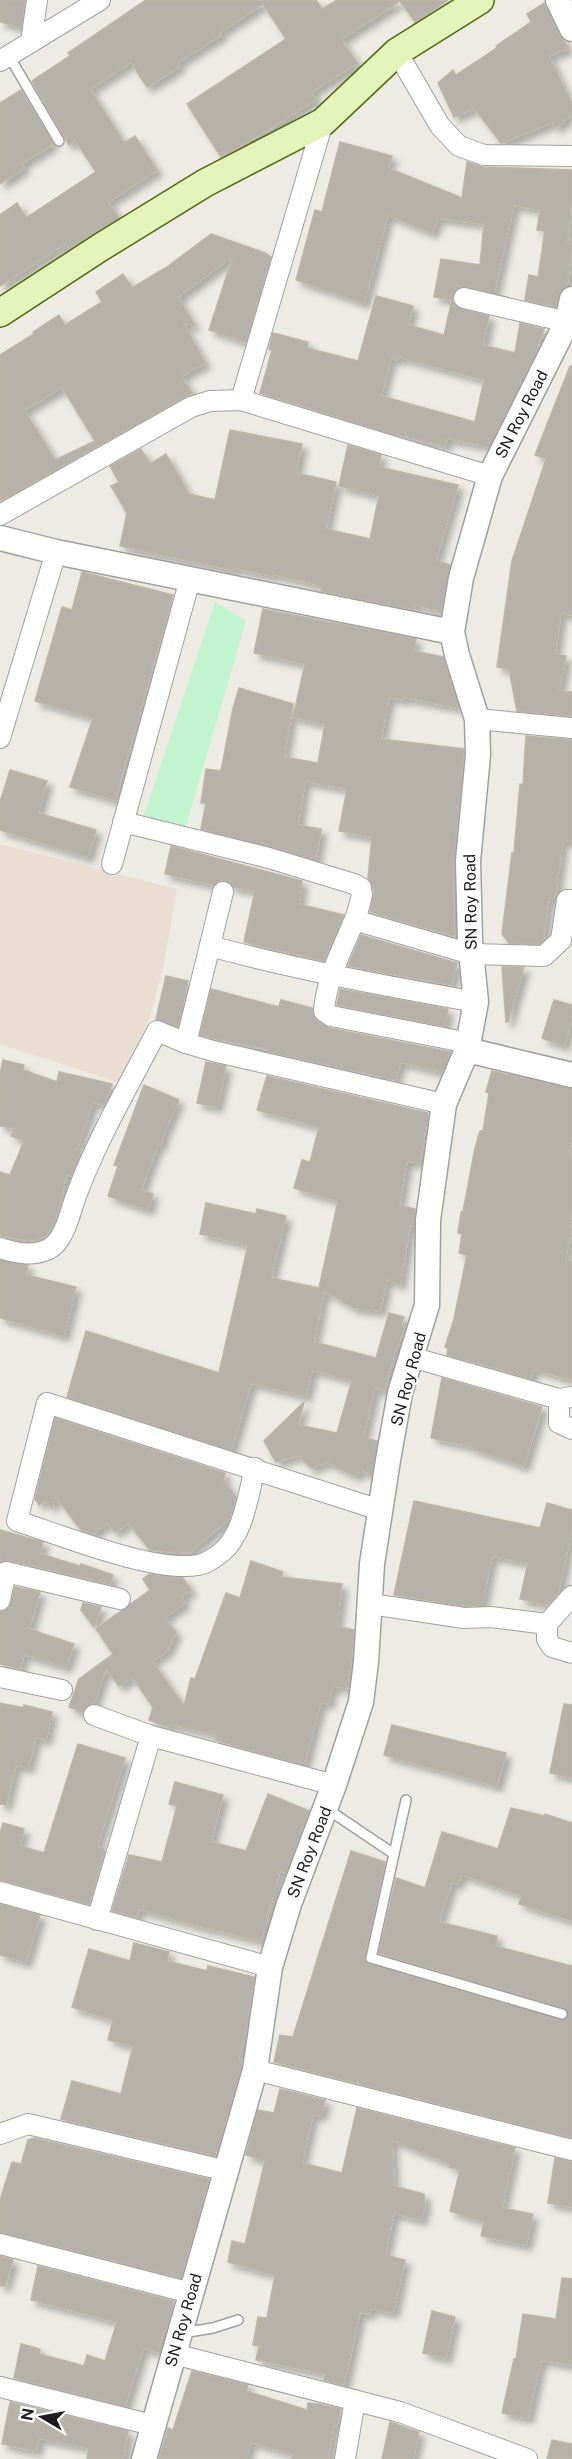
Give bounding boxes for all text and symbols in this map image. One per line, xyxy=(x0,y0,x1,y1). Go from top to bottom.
street label: SN Roy Road xyxy=(491,367,552,461)
street label: SN Roy Road xyxy=(460,854,481,950)
street label: SN Roy Road xyxy=(387,1330,430,1428)
street label: SN Roy Road xyxy=(283,1804,336,1901)
street label: SN Roy Road xyxy=(161,2271,206,2369)
north arrow xyxy=(12,2387,72,2447)
text: N xyxy=(17,2407,38,2422)

